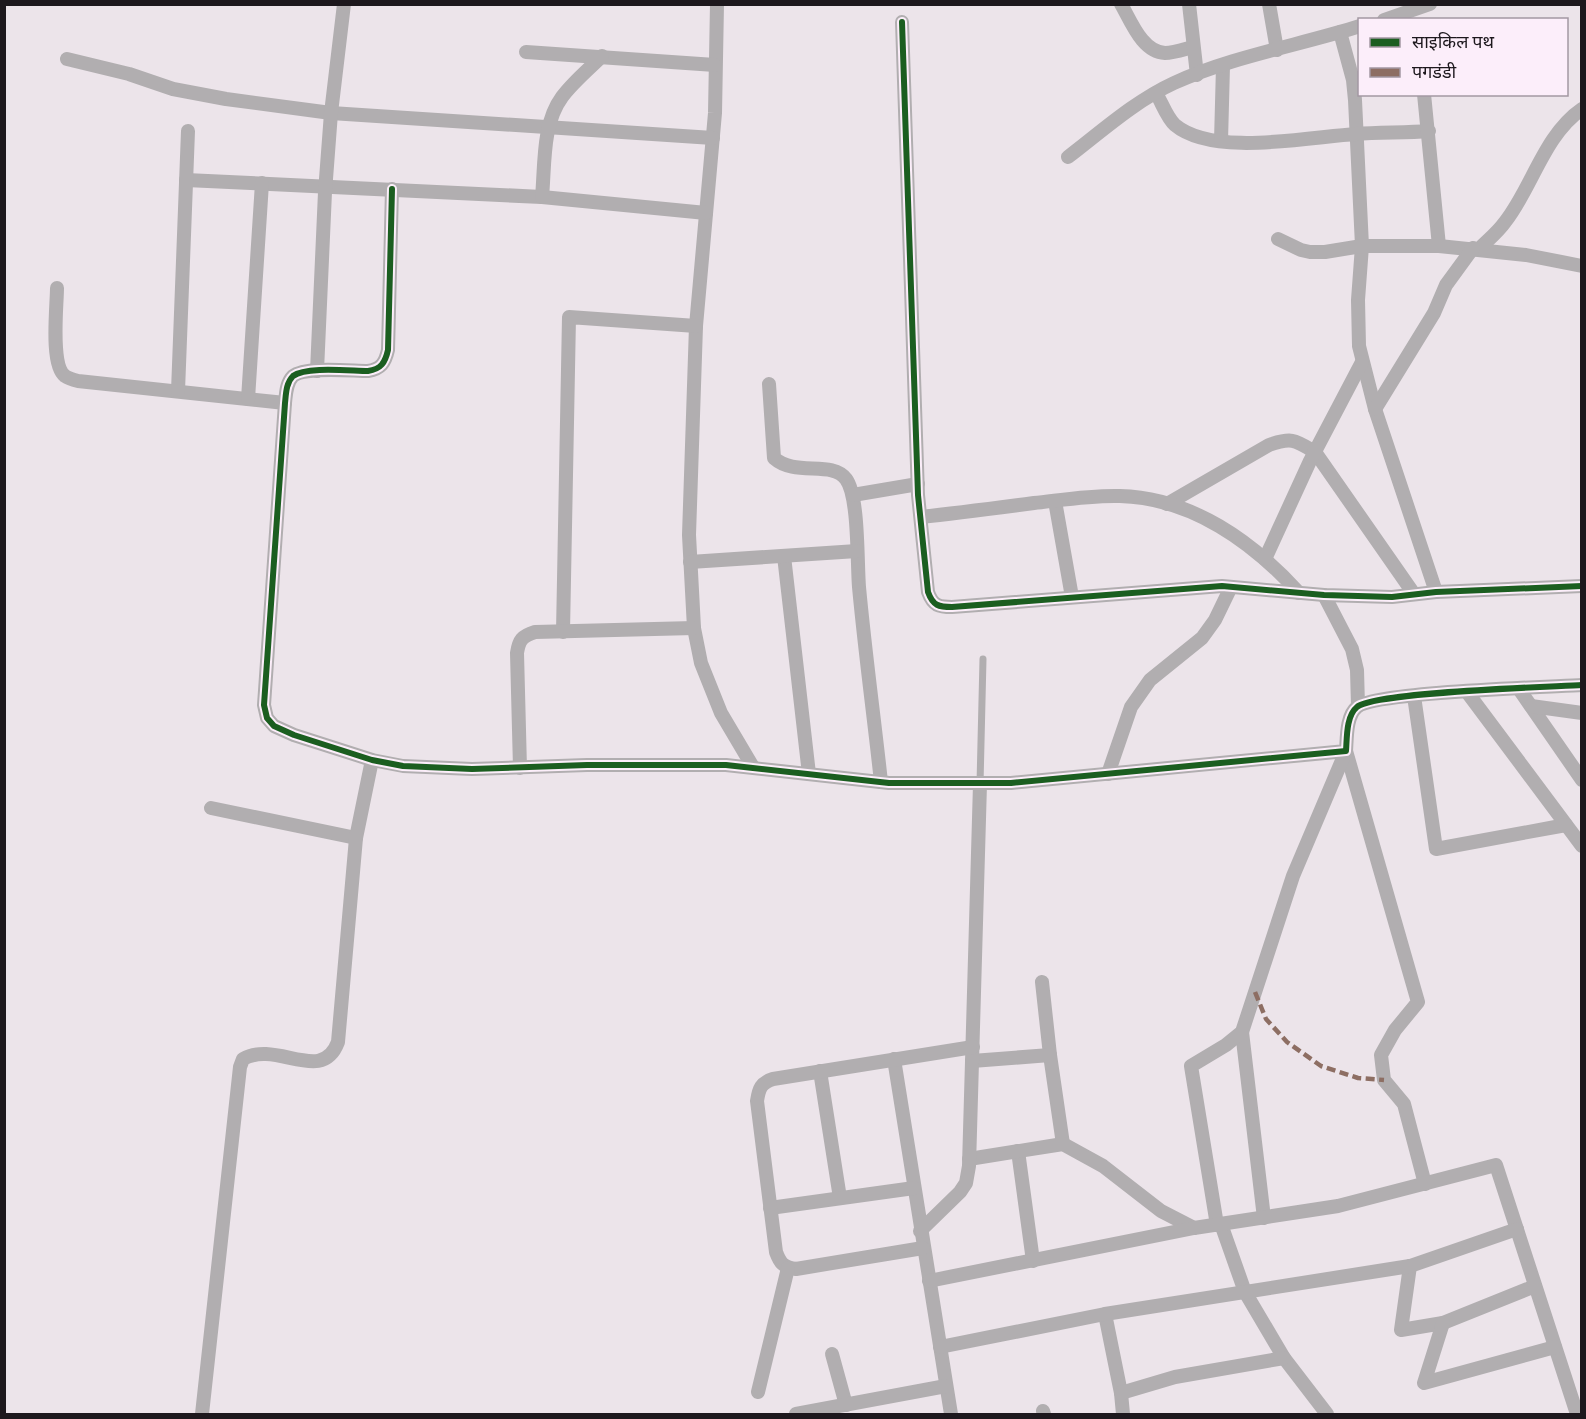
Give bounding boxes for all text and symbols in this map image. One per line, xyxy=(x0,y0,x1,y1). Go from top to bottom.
legend xyxy=(1358,18,1568,96)
text: साइकिल पथ xyxy=(1412,30,1495,52)
text: पगडंडी xyxy=(1412,60,1457,82)

